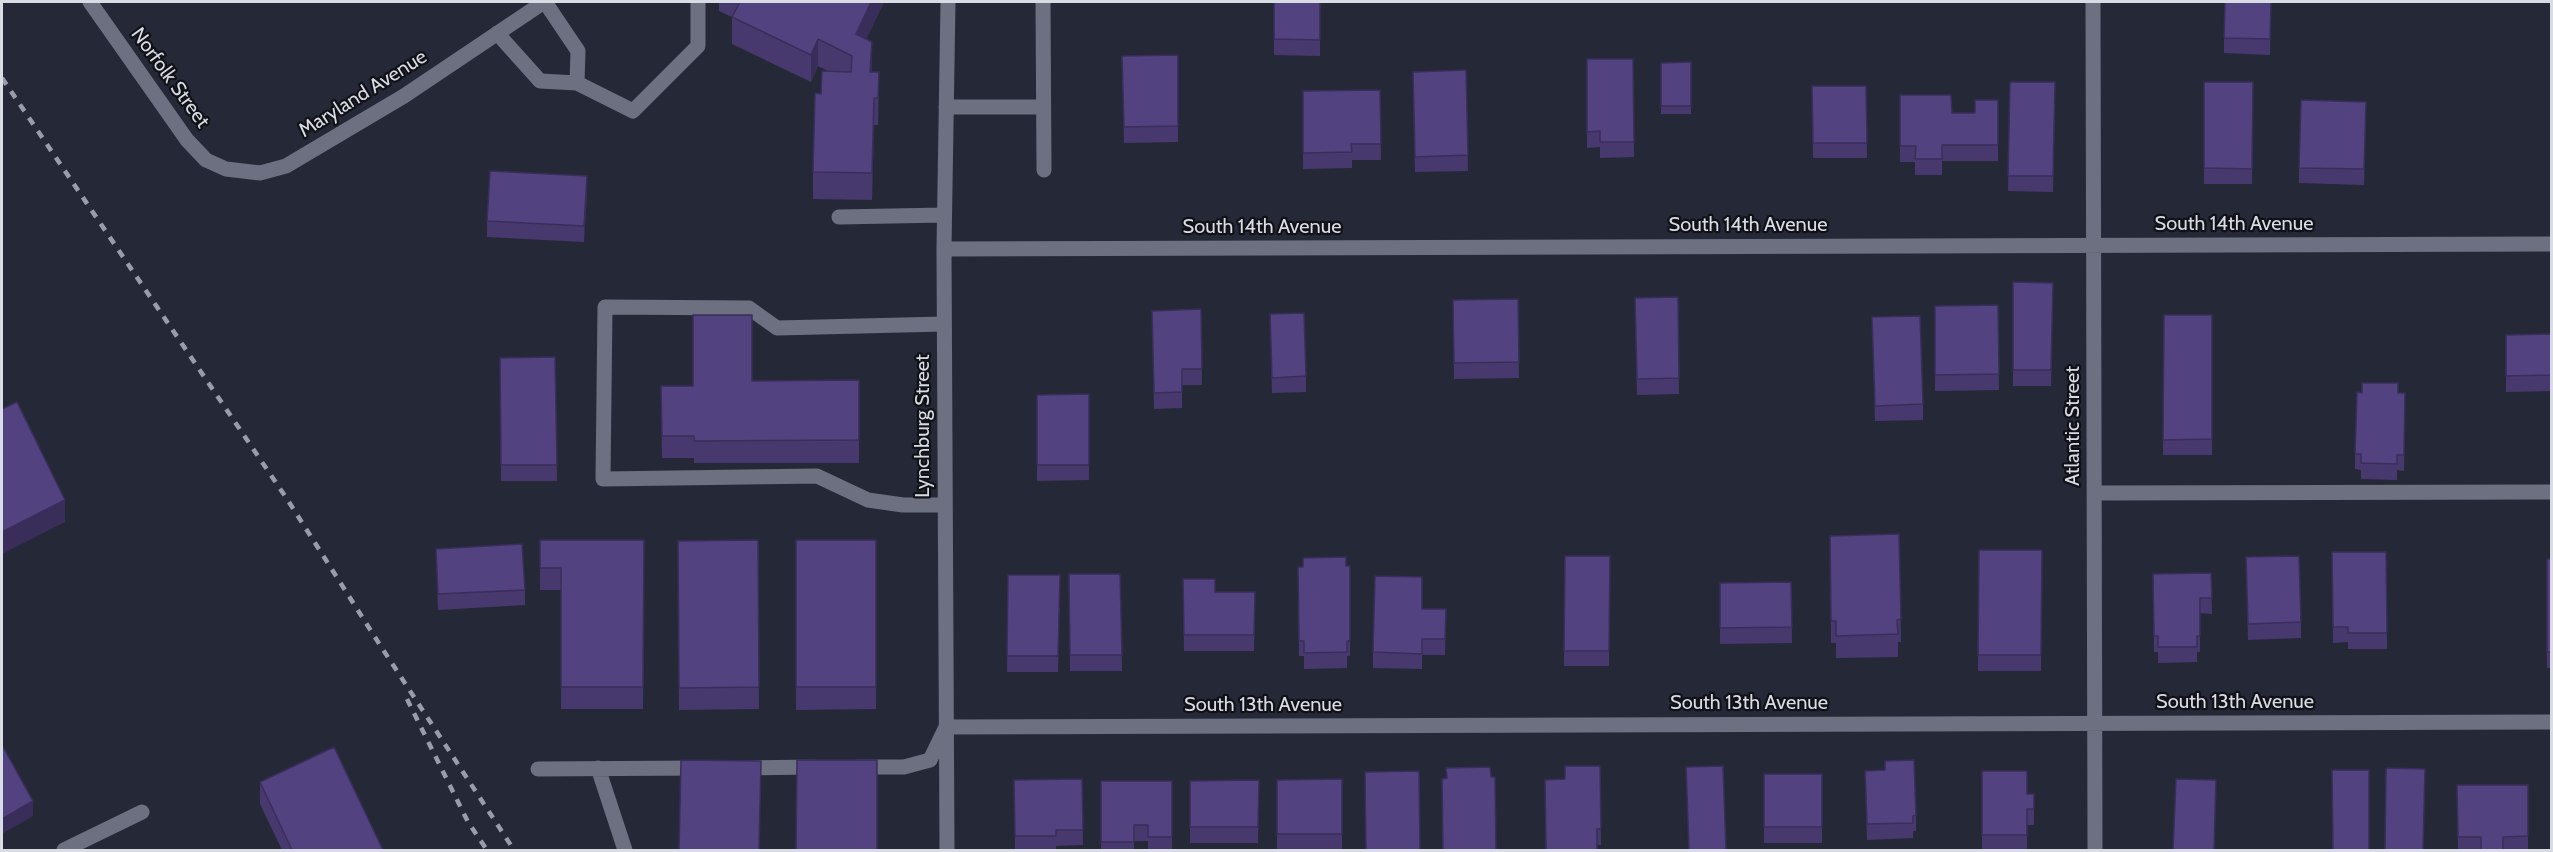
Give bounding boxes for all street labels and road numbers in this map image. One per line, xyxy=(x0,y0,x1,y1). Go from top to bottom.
street label: Norfolk Street xyxy=(126,23,214,133)
street label: Maryland Avenue xyxy=(294,45,432,143)
street label: South 14th Avenue xyxy=(2155,212,2313,236)
street label: South 14th Avenue xyxy=(1669,213,1827,237)
street label: South 14th Avenue xyxy=(1183,215,1341,239)
street label: Lynchburg Street xyxy=(911,354,935,498)
street label: Atlantic Street xyxy=(2061,366,2085,486)
street label: South 13th Avenue xyxy=(2156,690,2314,714)
street label: South 13th Avenue xyxy=(1670,691,1828,715)
street label: South 13th Avenue xyxy=(1184,693,1342,717)

